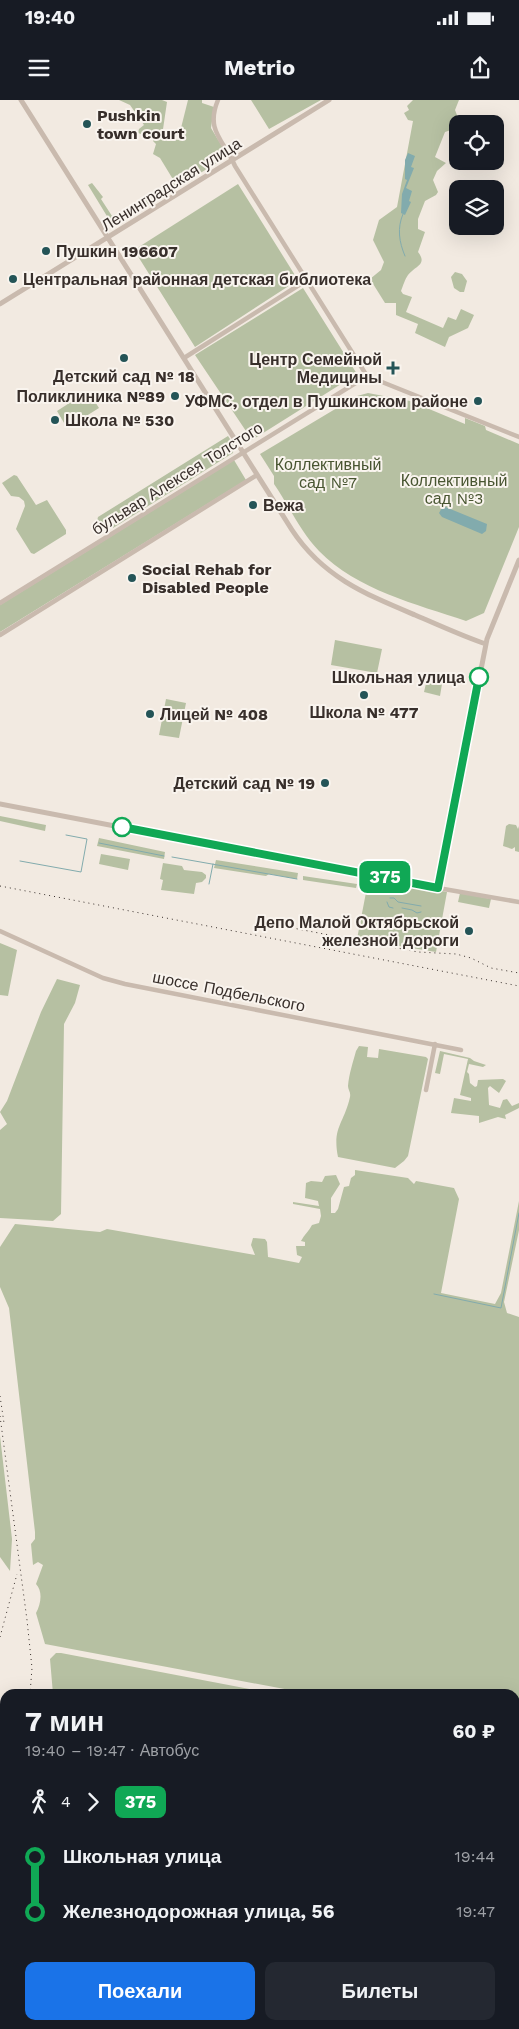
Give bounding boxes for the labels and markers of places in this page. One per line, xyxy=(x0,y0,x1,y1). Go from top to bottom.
place label: Pushkin town court xyxy=(97,106,185,143)
marker: Pushkin town court xyxy=(81,118,93,130)
place label: Пушкин 196607 xyxy=(56,242,178,261)
marker: Пушкин 196607 xyxy=(40,245,52,257)
place label: Центральная районная детская библиотека xyxy=(23,270,371,289)
marker: Центральная районная детская библиотека xyxy=(7,273,19,285)
place label: Центр Семейной Медицины xyxy=(249,350,382,387)
marker: Детский сад № 18 xyxy=(118,352,130,364)
marker: Центр Семейной Медицины xyxy=(386,361,400,375)
place label: Детский сад № 18 xyxy=(53,367,195,386)
place label: Поликлиника №89 xyxy=(16,387,165,406)
marker: Поликлиника №89 xyxy=(169,390,181,402)
place label: УФМС, отдел в Пушкинском районе xyxy=(185,392,468,411)
marker: УФМС, отдел в Пушкинском районе xyxy=(472,395,484,407)
place label: Школа № 530 xyxy=(65,411,174,430)
marker: Школа № 530 xyxy=(49,414,61,426)
place label: Вежа xyxy=(263,496,304,515)
marker: Вежа xyxy=(247,499,259,511)
place label: Social Rehab for Disabled People xyxy=(142,560,271,597)
marker: Social Rehab for Disabled People xyxy=(126,572,138,584)
marker: Школьная улица xyxy=(469,667,489,687)
place label: Школьная улица xyxy=(332,668,465,687)
marker: Школа № 477 xyxy=(358,689,370,701)
place label: Школа № 477 xyxy=(309,703,419,722)
place label: Лицей № 408 xyxy=(160,705,268,724)
marker: Лицей № 408 xyxy=(144,708,156,720)
place label: Детский сад № 19 xyxy=(173,774,315,793)
marker: Детский сад № 19 xyxy=(319,777,331,789)
unlabelled marker xyxy=(112,817,132,837)
place label: Депо Малой Октябрьской железной дороги xyxy=(255,913,459,950)
marker: Депо Малой Октябрьской железной дороги xyxy=(463,925,475,937)

